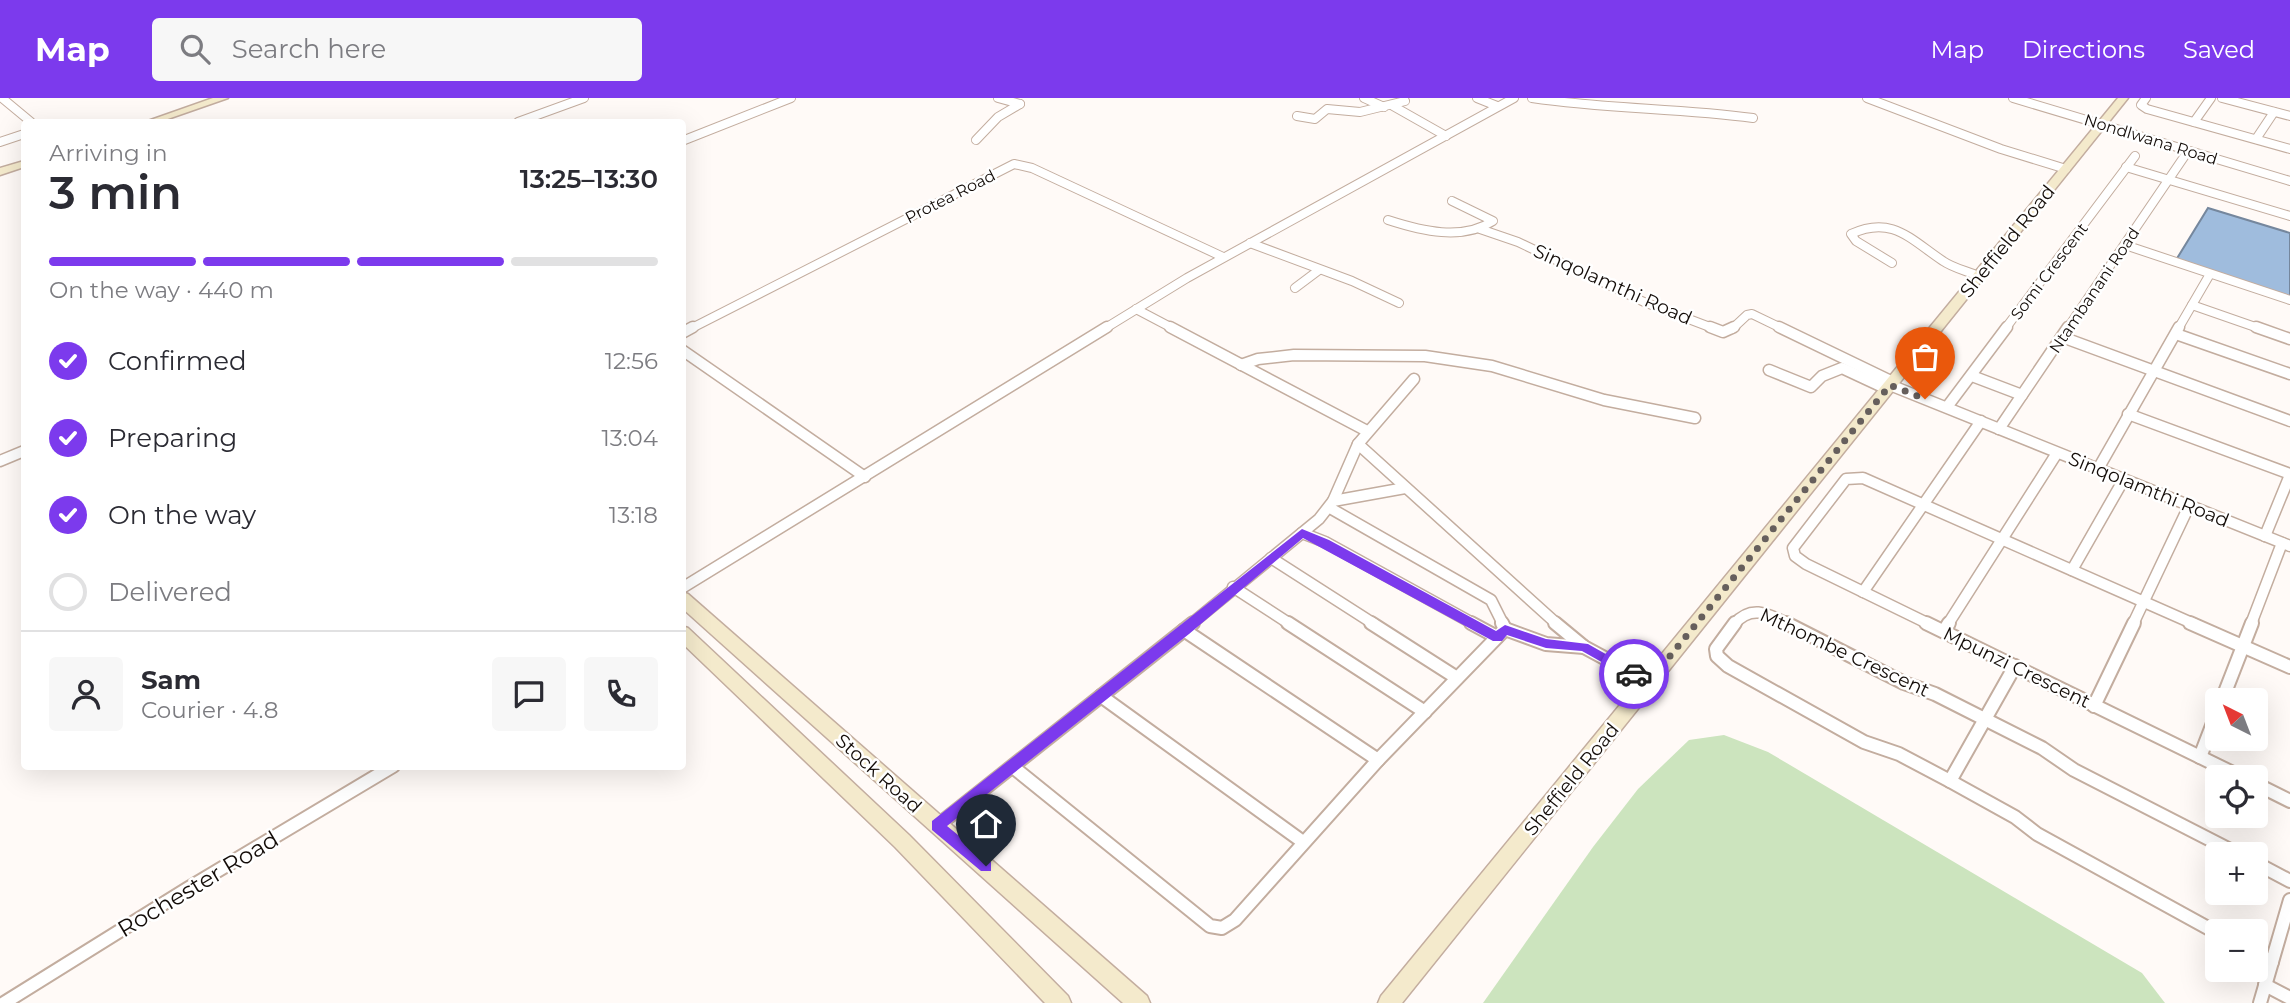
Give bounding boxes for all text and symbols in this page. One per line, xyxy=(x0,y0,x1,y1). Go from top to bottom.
search box xyxy=(152,18,642,81)
text: Map xyxy=(35,29,110,69)
icon: search xyxy=(176,30,214,68)
text: Search here xyxy=(232,33,386,65)
text: Map xyxy=(1931,35,1984,64)
text: Directions xyxy=(2022,35,2145,64)
text: Saved xyxy=(2183,35,2255,64)
street label: Nondlwana Road xyxy=(2082,110,2220,169)
text: Arriving in xyxy=(49,139,168,167)
text: 13:25–13:30 xyxy=(520,163,658,195)
text: 3 min xyxy=(49,164,182,221)
street label: Protea Road xyxy=(902,166,998,227)
street label: Sheffield Road xyxy=(1955,180,2060,302)
street label: Somi Crescent xyxy=(2007,219,2092,323)
street label: Ntambanani Road xyxy=(2045,224,2143,357)
street label: Sinqolamthi Road xyxy=(1530,239,1696,330)
text: On the way · 440 m xyxy=(49,276,274,304)
pin xyxy=(1895,327,1955,399)
icon: bag xyxy=(1906,338,1944,376)
icon: check xyxy=(49,342,87,380)
text: Confirmed xyxy=(108,345,247,377)
text: 12:56 xyxy=(605,347,658,375)
icon: check xyxy=(49,419,87,457)
text: Preparing xyxy=(108,422,237,454)
text: 13:04 xyxy=(601,424,658,452)
street label: Sinqolamthi Road xyxy=(2065,447,2233,532)
icon: check xyxy=(49,496,87,534)
text: On the way xyxy=(108,499,256,531)
text: 13:18 xyxy=(609,501,658,529)
text: Delivered xyxy=(108,576,232,608)
street label: Mthombe Crescent xyxy=(1756,603,1933,702)
street label: Mpunzi Crescent xyxy=(1940,622,2094,713)
courier xyxy=(1599,639,1669,709)
icon: car xyxy=(1615,655,1653,693)
button: person xyxy=(49,657,123,731)
button: chat xyxy=(492,657,566,731)
button: phone xyxy=(584,657,658,731)
text: Sam xyxy=(141,664,201,696)
north arrow xyxy=(2205,688,2268,751)
map controls xyxy=(2205,688,2268,982)
text: Courier · 4.8 xyxy=(141,696,278,724)
street label: Sheffield Road xyxy=(1519,718,1624,840)
street label: Stock Road xyxy=(831,729,926,818)
button: locate xyxy=(2205,765,2268,828)
pin xyxy=(956,794,1016,866)
icon: home xyxy=(967,805,1005,843)
street label: Rochester Road xyxy=(112,825,284,943)
button: + xyxy=(2205,842,2268,905)
button: − xyxy=(2205,919,2268,982)

